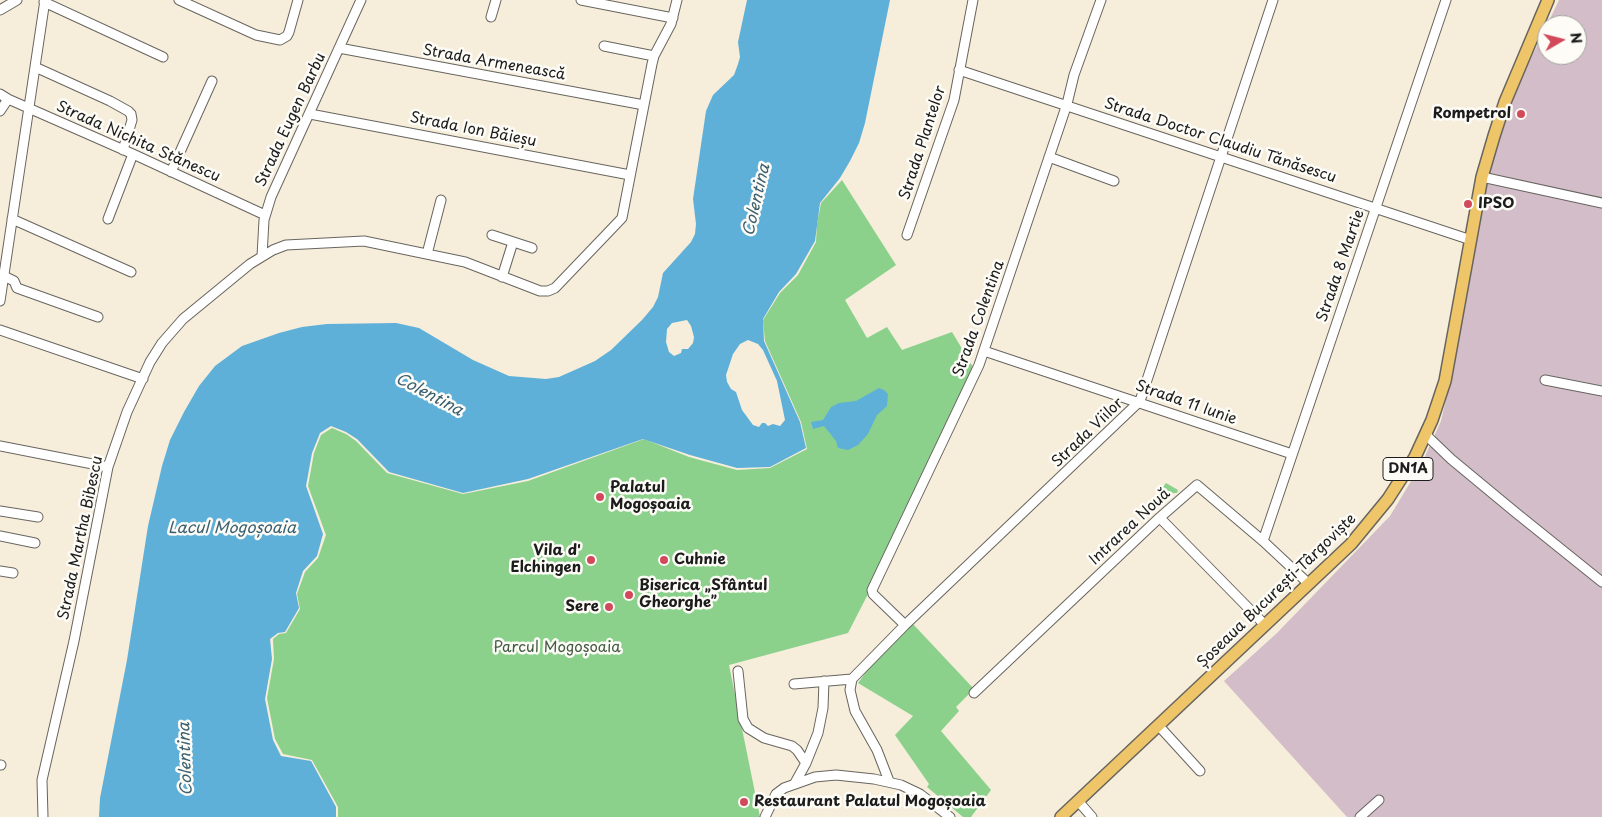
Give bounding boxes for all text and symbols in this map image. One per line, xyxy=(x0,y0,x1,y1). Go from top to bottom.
north arrow xyxy=(1537,15,1587,65)
text: N xyxy=(1565,31,1588,45)
street label: Strada Armenească xyxy=(421,42,567,84)
street label: Strada Eugen Barbu xyxy=(252,50,330,190)
street label: Strada Plantelor xyxy=(896,84,950,202)
street label: Strada Doctor Claudiu Tănăsescu xyxy=(1102,95,1338,187)
street label: Strada Nichita Stănescu xyxy=(53,98,223,186)
place label: Rompetrol xyxy=(1433,105,1511,123)
marker: Rompetrol xyxy=(1515,108,1527,120)
street label: Strada Ion Băieșu xyxy=(408,109,538,151)
water label: Colentina xyxy=(739,162,775,238)
place label: IPSO xyxy=(1478,195,1514,213)
marker: IPSO xyxy=(1462,198,1474,210)
street label: Strada 8 Martie xyxy=(1313,207,1369,325)
street label: Strada Colentina xyxy=(950,258,1008,380)
water label: Colentina xyxy=(392,369,466,421)
street label: Strada 11 Iunie xyxy=(1133,377,1239,429)
street label: Strada Viilor xyxy=(1048,394,1128,472)
street label: Strada Martha Bibescu xyxy=(55,454,107,622)
road number: DN1A xyxy=(1383,458,1433,480)
place label: Palatul Mogoșoaia xyxy=(610,479,691,514)
street label: Intrarea Nouă xyxy=(1086,485,1174,569)
marker: Palatul Mogoșoaia xyxy=(594,491,606,503)
street label: Șoseaua București-Târgoviște xyxy=(1194,510,1360,672)
water label: Lacul Mogoșoaia xyxy=(168,519,296,539)
place label: Vila d' Elchingen xyxy=(511,542,581,577)
place label: Cuhnie xyxy=(674,551,726,569)
marker: Vila d' Elchingen xyxy=(585,554,597,566)
marker: Cuhnie xyxy=(658,554,670,566)
place label: Biserica „Sfântul Gheorghe” xyxy=(639,577,767,612)
marker: Biserica „Sfântul Gheorghe” xyxy=(623,589,635,601)
place label: Sere xyxy=(566,598,599,616)
marker: Sere xyxy=(603,601,615,613)
park label: Parcul Mogoșoaia xyxy=(493,639,621,657)
water label: Colentina xyxy=(175,722,197,796)
place label: Restaurant Palatul Mogoșoaia xyxy=(754,793,986,811)
marker: Restaurant Palatul Mogoșoaia xyxy=(738,796,750,808)

